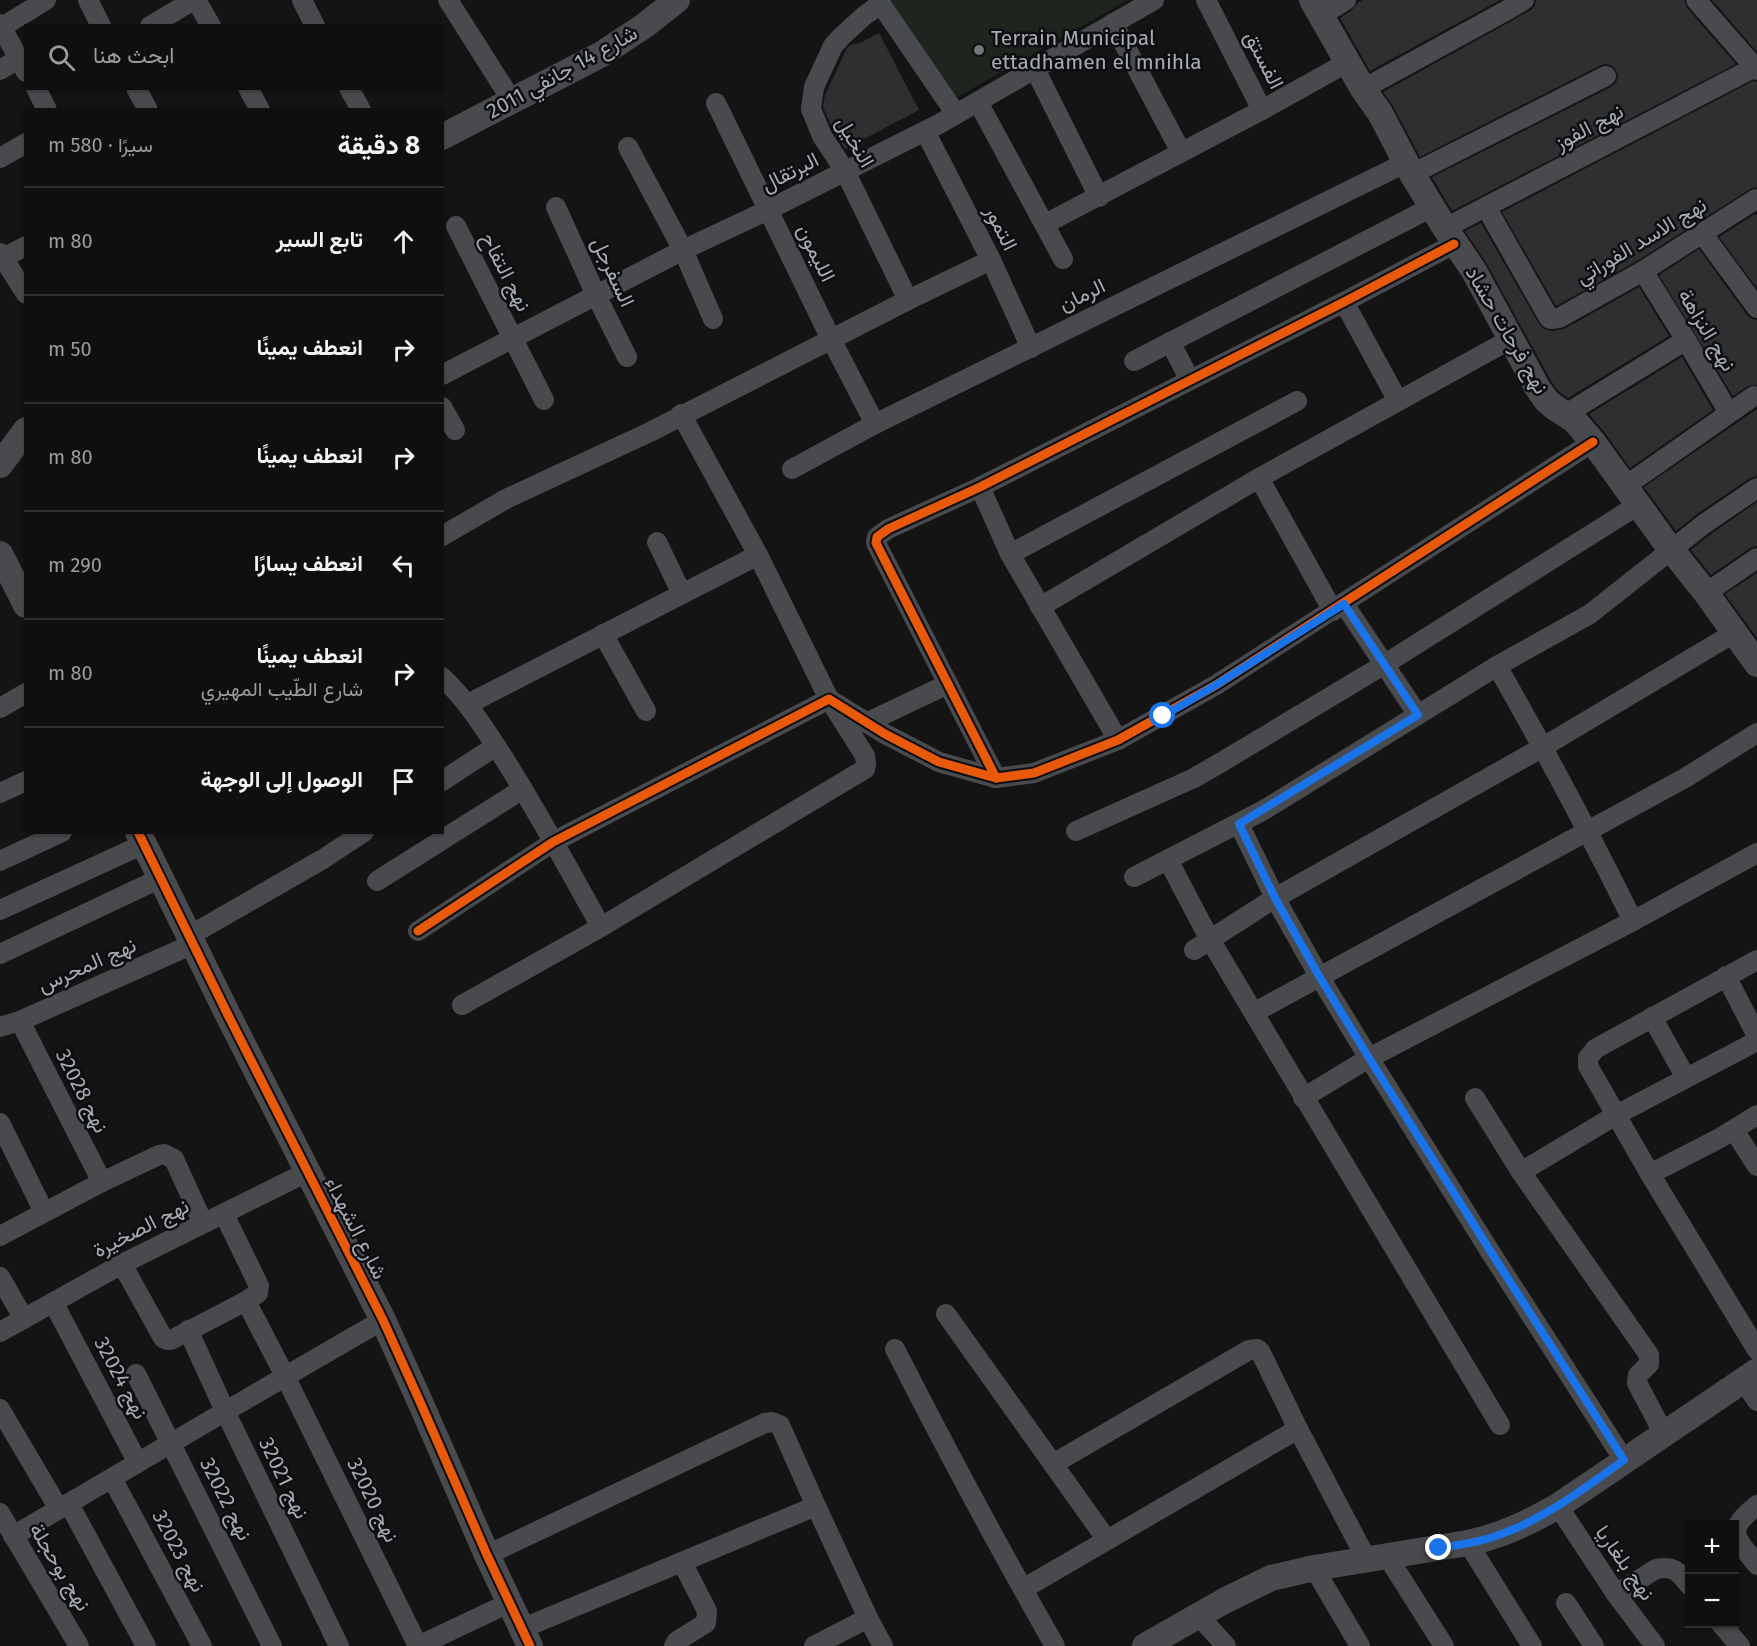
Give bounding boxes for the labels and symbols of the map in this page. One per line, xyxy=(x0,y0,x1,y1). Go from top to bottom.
street label: شارع 14 جانفي 2011 xyxy=(482,20,644,128)
place label: Terrain Municipal ettadhamen el mnihla xyxy=(991,25,1202,75)
street label: الفستق xyxy=(1238,27,1290,93)
marker: Terrain Municipal ettadhamen el mnihla xyxy=(972,43,986,57)
street label: نهج الفوز xyxy=(1549,98,1628,157)
street label: النخيل xyxy=(830,112,880,172)
street label: البرتقال xyxy=(757,147,823,197)
street label: نهج الاسد الفوراتي xyxy=(1571,192,1713,294)
street label: التمور xyxy=(979,200,1023,255)
street label: الليمون xyxy=(791,220,841,286)
street label: نهج التفاح xyxy=(474,228,537,316)
street label: السفرجل xyxy=(586,233,640,311)
street label: نهج فرحات حشاد xyxy=(1459,261,1554,399)
street label: الرمان xyxy=(1055,273,1109,317)
street label: نهج النزاهة xyxy=(1671,284,1742,376)
route start xyxy=(1149,702,1175,728)
street label: نهج المحرس xyxy=(34,932,141,999)
street label: نهج 32028 xyxy=(49,1045,114,1138)
street label: شارع الشهداء xyxy=(318,1172,393,1284)
street label: نهج الصخيرة xyxy=(89,1193,194,1264)
street label: نهج 32024 xyxy=(88,1332,154,1424)
street label: نهج 32021 xyxy=(252,1433,315,1523)
street label: نهج 32022 xyxy=(193,1453,258,1545)
street label: نهج 32020 xyxy=(341,1454,405,1547)
street label: نهج 32023 xyxy=(146,1505,211,1597)
street label: نهج بوحجلة xyxy=(23,1518,96,1616)
street label: نهج بلغاريا xyxy=(1589,1520,1660,1606)
route end xyxy=(1425,1534,1451,1560)

